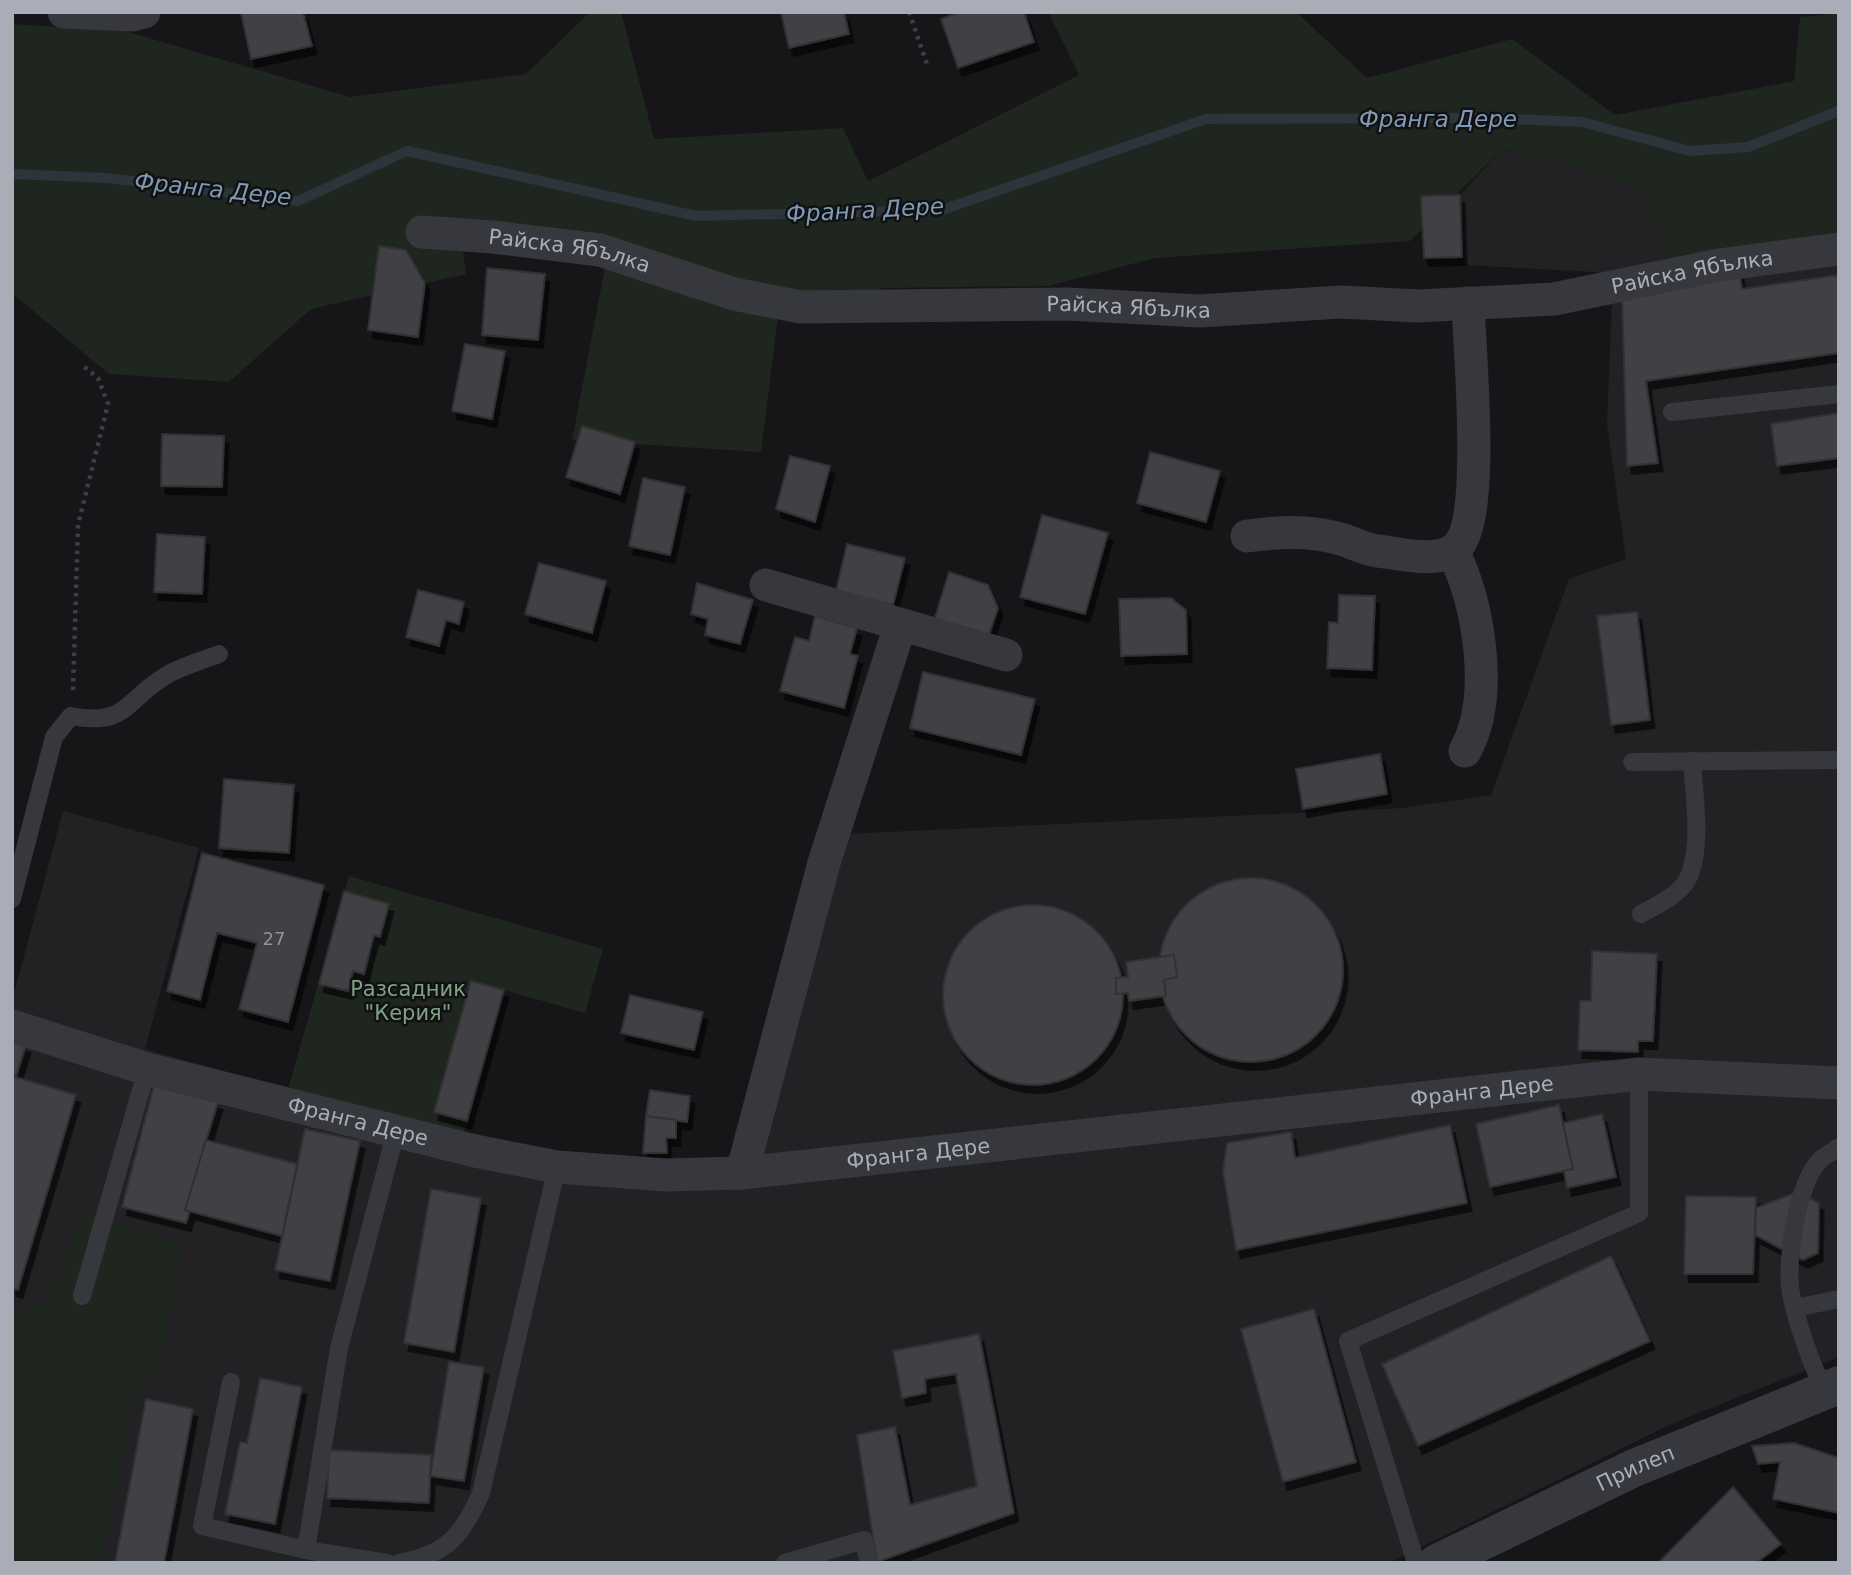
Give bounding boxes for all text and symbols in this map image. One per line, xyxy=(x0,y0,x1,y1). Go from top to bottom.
water label: Франга Дере xyxy=(1359,106,1517,132)
water label: Франга Дере xyxy=(133,168,293,210)
water label: Франга Дере xyxy=(785,193,945,227)
street label: Райска Ябълка xyxy=(487,225,653,278)
street label: Райска Ябълка xyxy=(1609,246,1775,299)
street label: Райска Ябълка xyxy=(1046,292,1211,323)
house number: 27 xyxy=(263,928,285,949)
park label: Разсадник "Керия" xyxy=(350,977,466,1025)
street label: Франга Дере xyxy=(1409,1072,1555,1111)
street label: Франга Дере xyxy=(285,1093,431,1151)
street label: Франга Дере xyxy=(845,1134,991,1173)
street label: Прилеп xyxy=(1593,1441,1678,1496)

